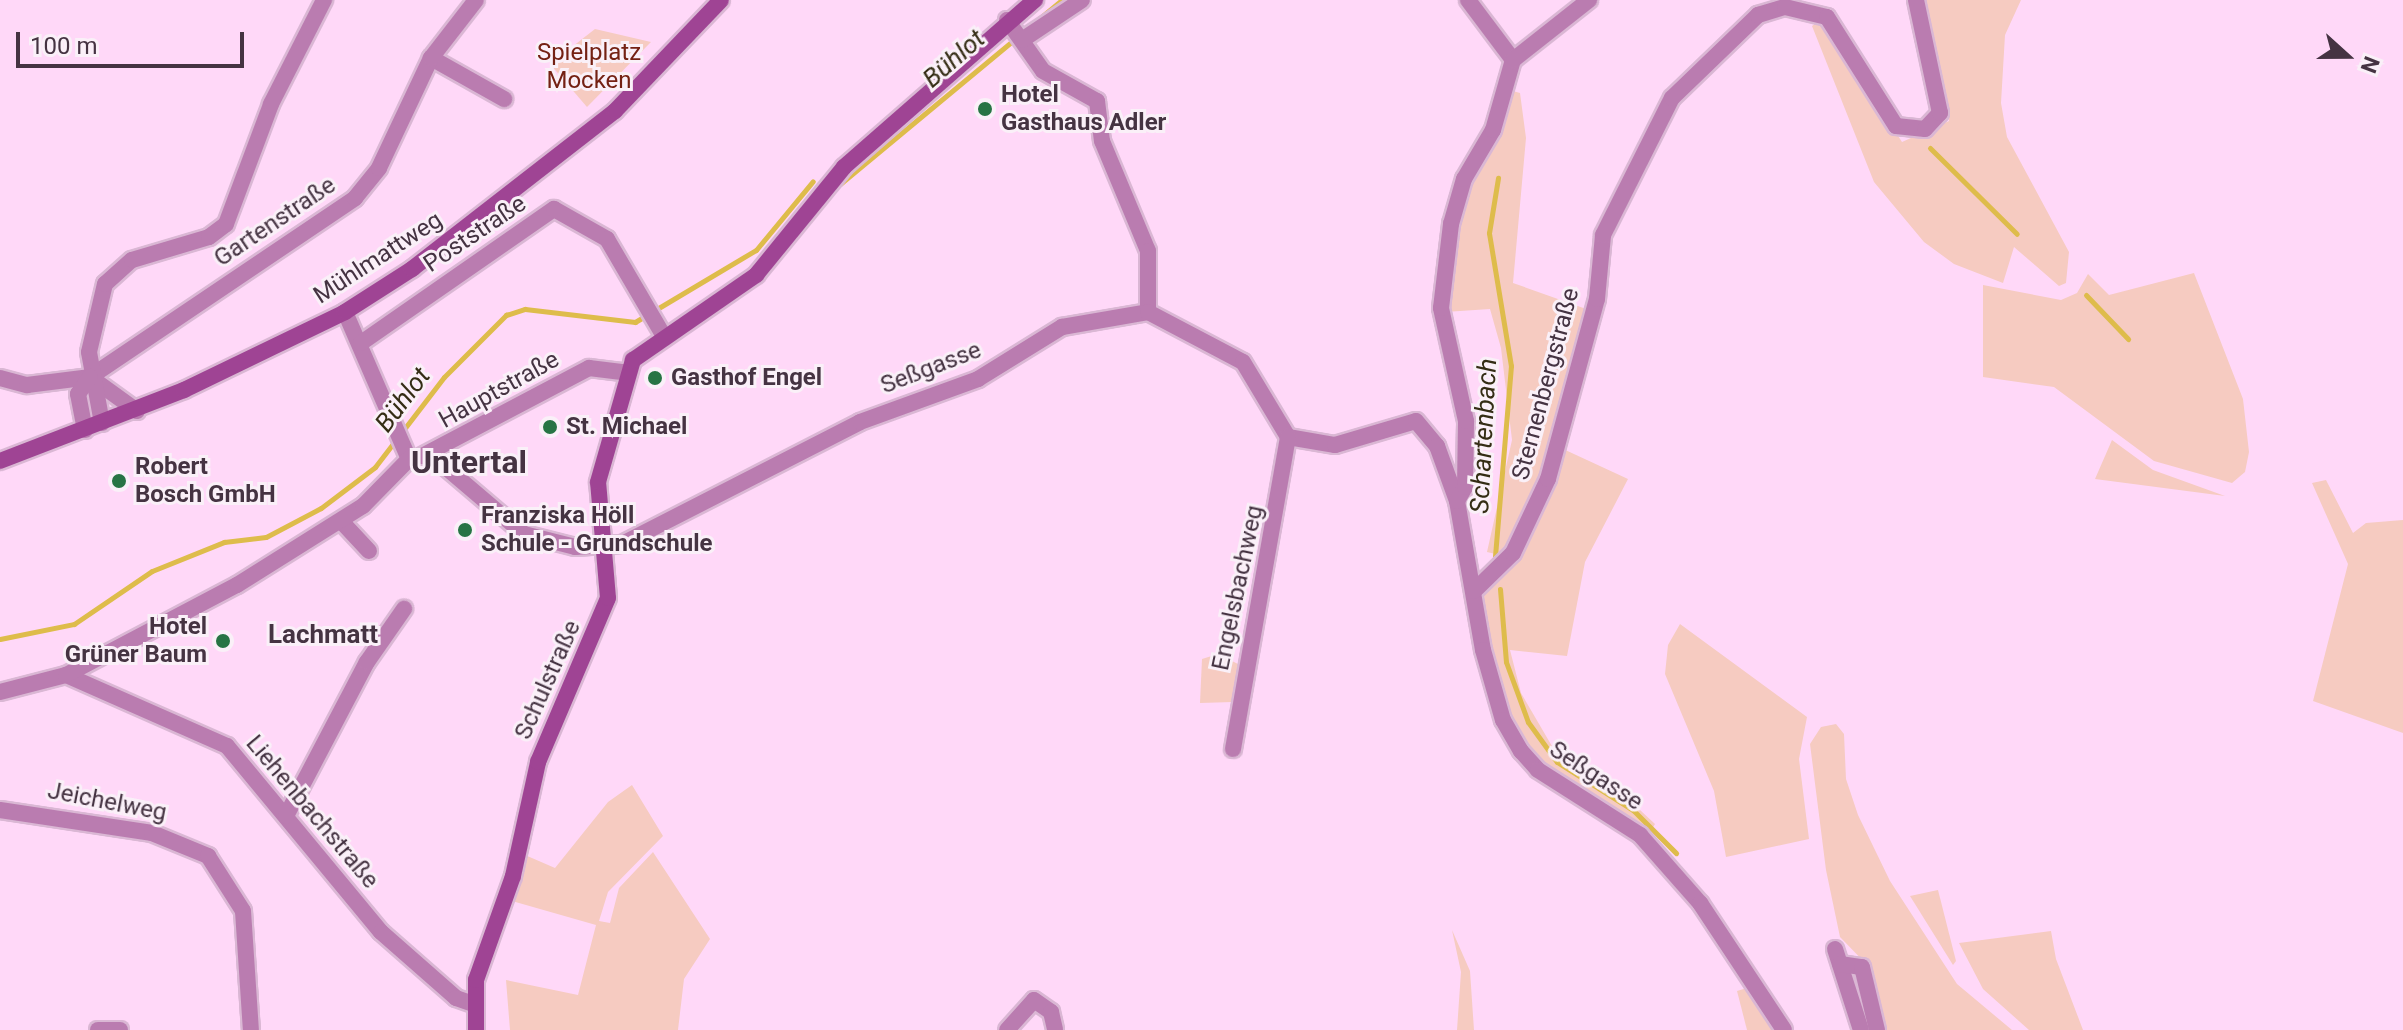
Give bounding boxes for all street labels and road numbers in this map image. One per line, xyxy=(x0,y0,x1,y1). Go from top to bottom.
street label: Gartenstraße xyxy=(209,171,341,273)
street label: Poststraße xyxy=(419,189,531,279)
street label: Mühlmattweg xyxy=(308,206,448,310)
street label: Sternenbergstraße xyxy=(1507,285,1585,483)
street label: Seßgasse xyxy=(877,336,985,400)
street label: Hauptstraße xyxy=(434,345,564,435)
street label: Engelsbachweg xyxy=(1206,503,1270,673)
street label: Schulstraße xyxy=(509,616,587,744)
street label: Liehenbachstraße xyxy=(240,730,384,894)
street label: Seßgasse xyxy=(1544,735,1648,817)
street label: Jeichelweg xyxy=(45,776,169,828)

